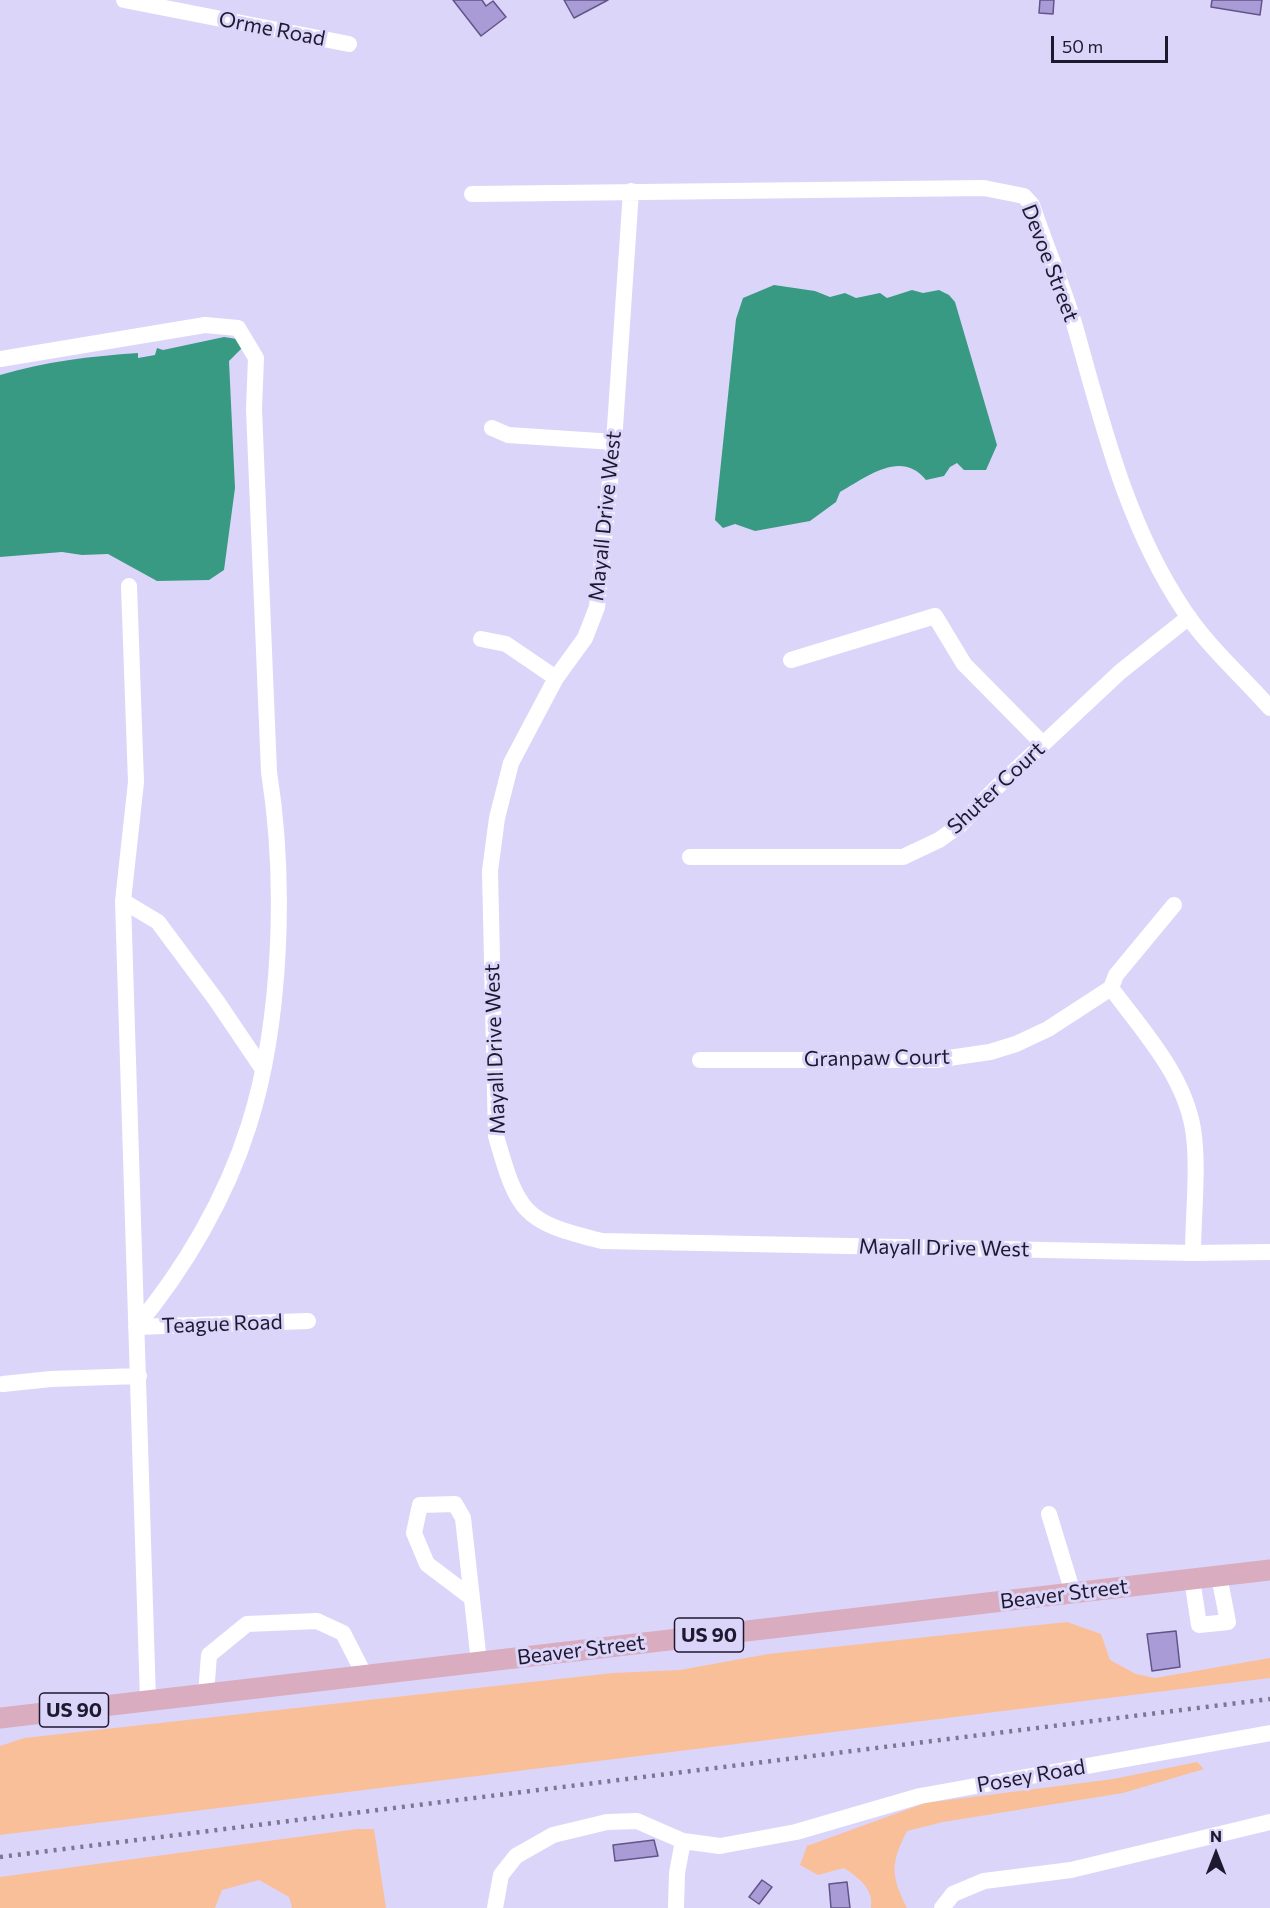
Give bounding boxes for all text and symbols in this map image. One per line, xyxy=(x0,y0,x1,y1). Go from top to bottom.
street label: Orme Road xyxy=(217,6,327,52)
scale bar xyxy=(1054,24,1171,62)
text: 50 m xyxy=(1062,35,1103,57)
street label: Devoe Street xyxy=(1016,201,1084,325)
street label: Mayall Drive West xyxy=(584,430,626,602)
street label: Shuter Court xyxy=(942,737,1050,839)
street label: Mayall Drive West xyxy=(479,963,511,1135)
street label: Granpaw Court xyxy=(804,1044,950,1072)
street label: Mayall Drive West xyxy=(858,1234,1030,1262)
street label: Teague Road xyxy=(161,1309,283,1339)
street label: Beaver Street xyxy=(999,1574,1129,1614)
road number: US 90 xyxy=(674,1618,744,1652)
street label: Beaver Street xyxy=(516,1630,646,1670)
road number: US 90 xyxy=(40,1693,109,1727)
street label: Posey Road xyxy=(975,1754,1087,1798)
north arrow xyxy=(1186,1824,1246,1884)
text: N xyxy=(1210,1826,1222,1845)

